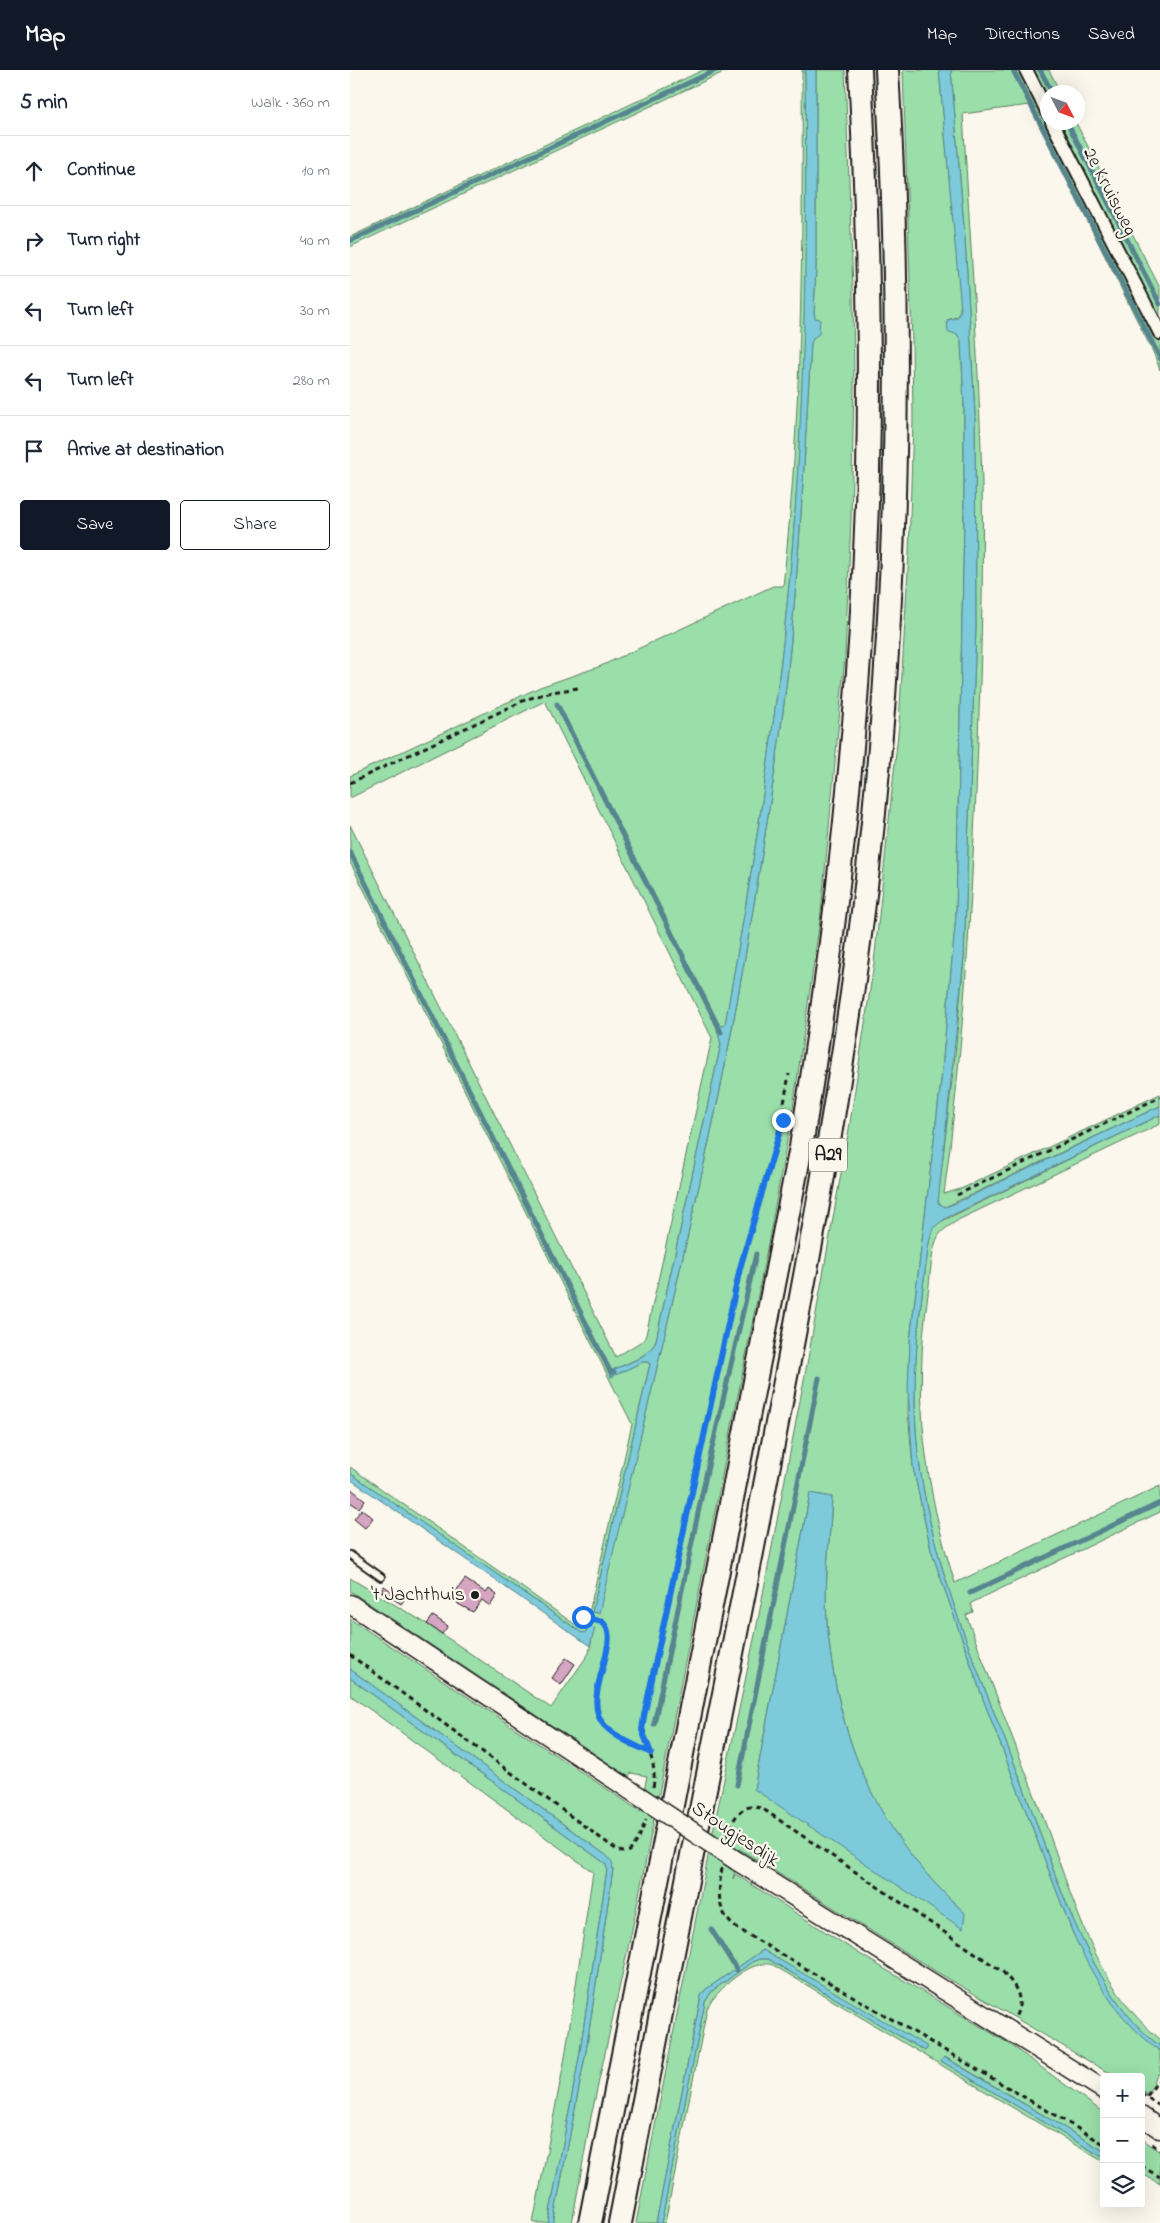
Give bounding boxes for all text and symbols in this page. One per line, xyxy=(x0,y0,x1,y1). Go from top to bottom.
text: Map xyxy=(25,18,66,53)
text: Map xyxy=(927,22,957,48)
text: Directions xyxy=(985,22,1060,48)
text: Saved xyxy=(1088,22,1135,48)
north arrow xyxy=(1040,85,1085,130)
text: 5 min xyxy=(20,88,68,118)
text: Walk · 360 m xyxy=(251,91,330,115)
street label: 2e Kruisweg xyxy=(1073,143,1144,242)
icon: ahead xyxy=(20,157,48,185)
text: Continue xyxy=(67,157,135,184)
text: 10 m xyxy=(302,159,330,183)
icon: right xyxy=(20,227,48,255)
text: Turn right xyxy=(67,227,140,254)
text: 40 m xyxy=(300,229,330,253)
icon: left xyxy=(20,297,48,325)
text: Turn left xyxy=(67,297,134,324)
text: 30 m xyxy=(300,299,330,323)
icon: left xyxy=(20,367,48,395)
text: Turn left xyxy=(67,367,134,394)
text: 280 m xyxy=(293,369,330,393)
icon: arrive xyxy=(20,437,48,465)
text: Arrive at destination xyxy=(67,437,224,464)
button: Save xyxy=(20,500,170,550)
button: Share xyxy=(180,500,330,550)
route end xyxy=(772,1109,795,1132)
road number: A29 xyxy=(809,1138,847,1172)
place label: 't Jachthuis xyxy=(371,1581,465,1610)
marker: 't Jachthuis xyxy=(469,1589,481,1601)
route start xyxy=(572,1606,595,1629)
street label: Stougjesdijk xyxy=(684,1795,785,1876)
map controls xyxy=(1100,2073,1145,2208)
button: + xyxy=(1100,2073,1145,2118)
button: − xyxy=(1100,2118,1145,2163)
button: layers xyxy=(1100,2163,1145,2208)

